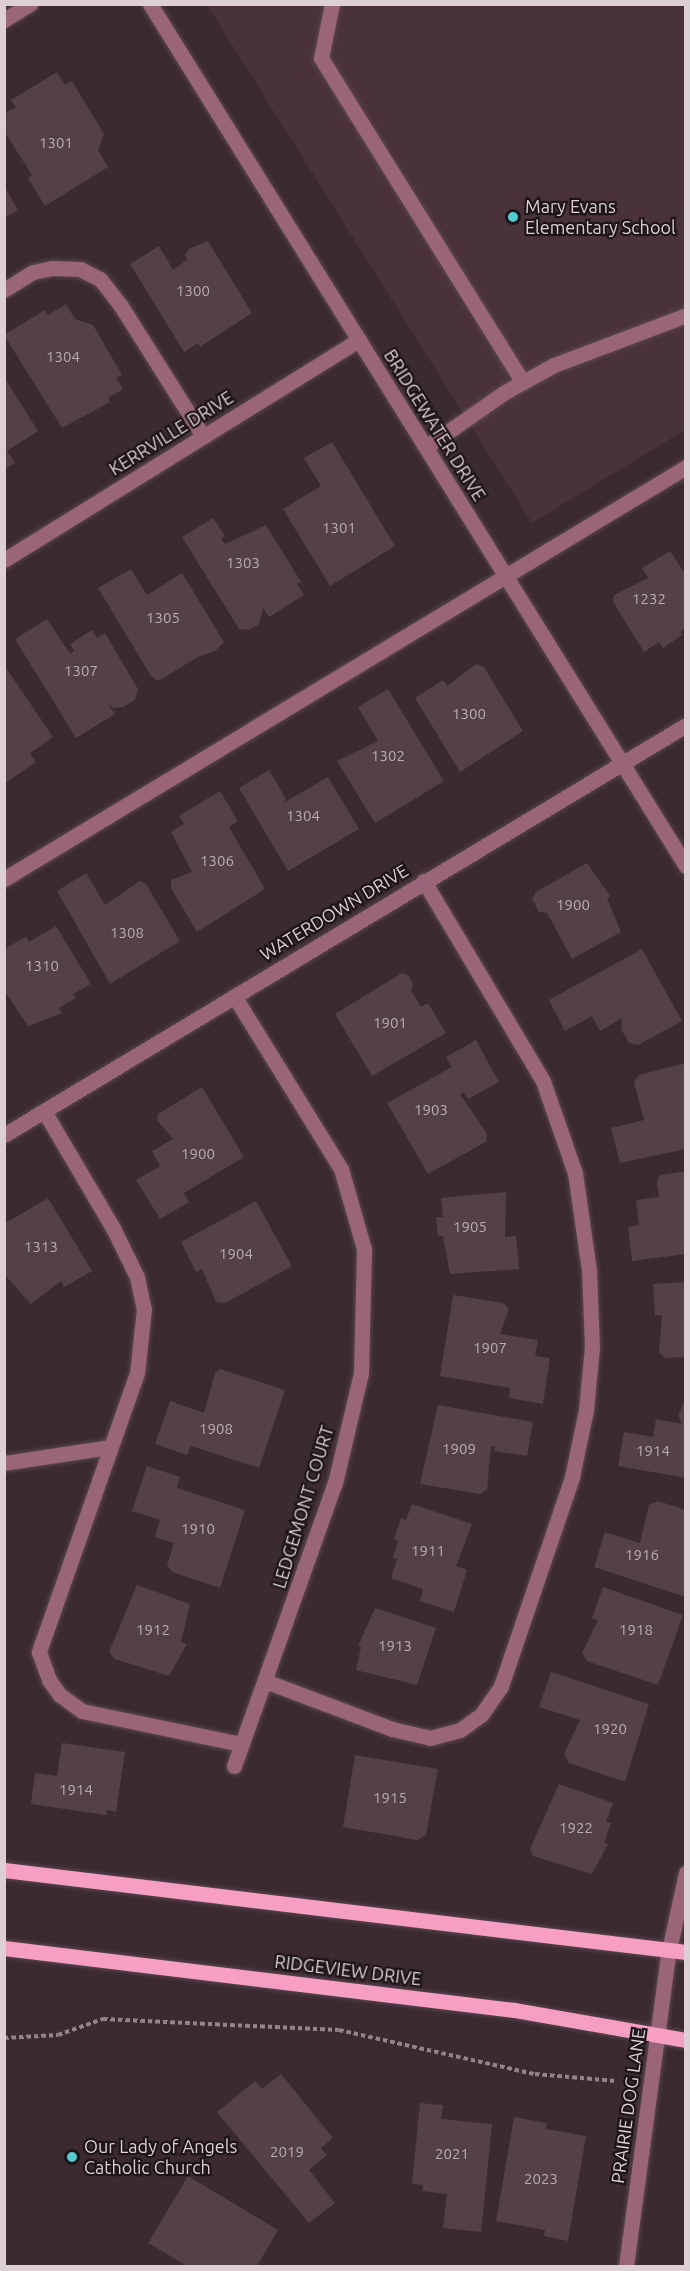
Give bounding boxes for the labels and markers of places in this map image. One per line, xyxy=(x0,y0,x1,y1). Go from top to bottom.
place label: Mary Evans Elementary School xyxy=(525,196,676,238)
marker: Mary Evans Elementary School xyxy=(506,210,520,224)
place label: Our Lady of Angels Catholic Church xyxy=(84,2136,237,2178)
marker: Our Lady of Angels Catholic Church xyxy=(65,2150,79,2164)

